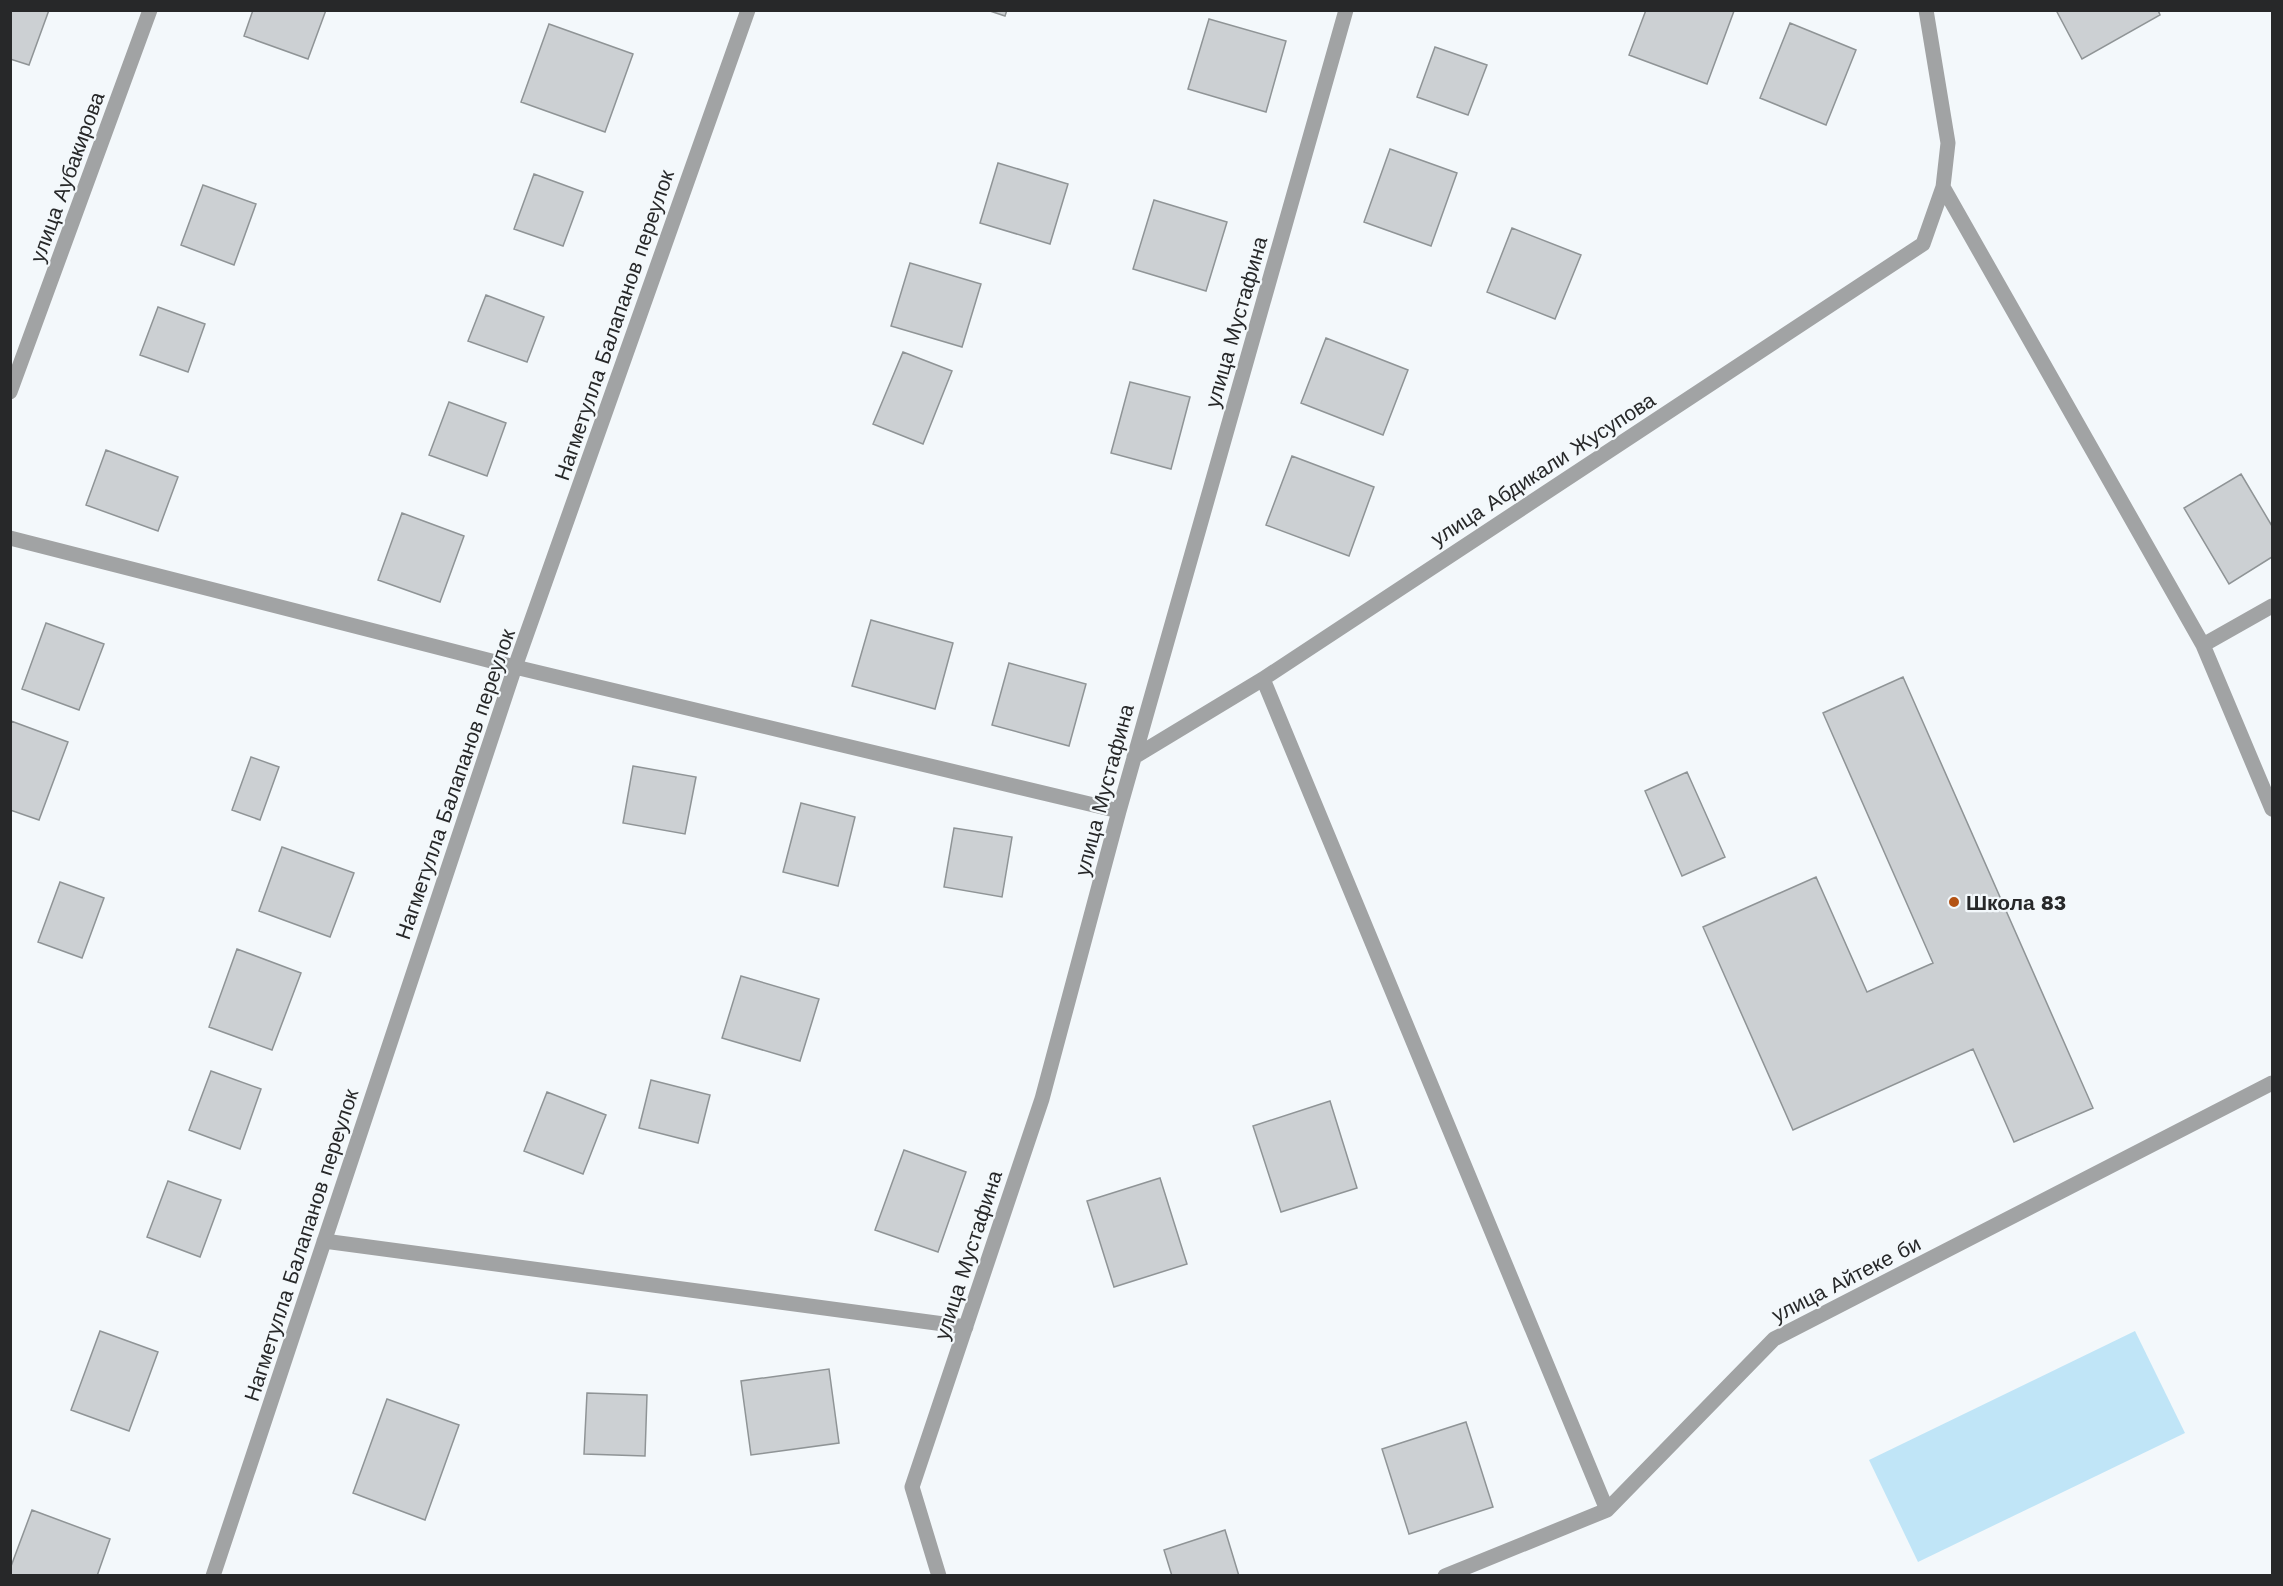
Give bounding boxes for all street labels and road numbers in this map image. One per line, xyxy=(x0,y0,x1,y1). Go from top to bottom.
street label: улица Аубакирова xyxy=(25,88,110,266)
street label: Нагметулла Балапанов переулок xyxy=(549,166,679,484)
street label: улица Мустафина xyxy=(1200,233,1272,410)
street label: улица Абдикали Жусупова xyxy=(1426,387,1660,551)
street label: Нагметулла Балапанов переулок xyxy=(390,625,520,943)
street label: улица Мустафина xyxy=(1069,701,1139,879)
street label: Нагметулла Балапанов переулок xyxy=(239,1085,364,1404)
street label: улица Мустафина xyxy=(929,1167,1007,1343)
street label: улица Айтеке би xyxy=(1767,1231,1925,1327)

